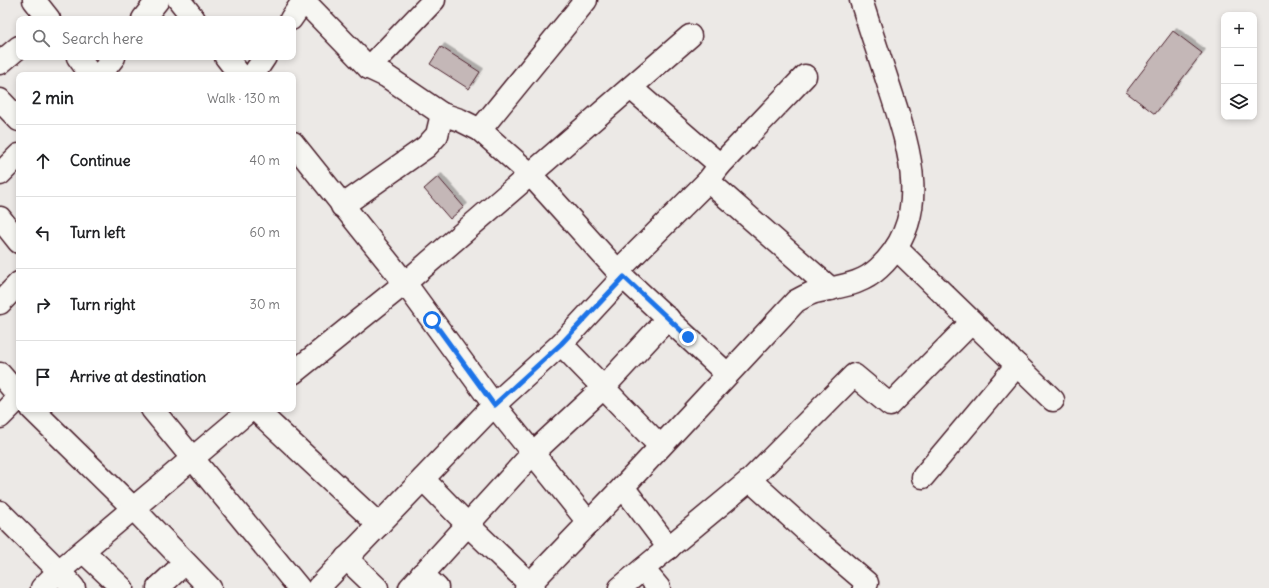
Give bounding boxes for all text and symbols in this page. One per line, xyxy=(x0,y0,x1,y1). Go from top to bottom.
map controls xyxy=(1221,12,1257,120)
button: + xyxy=(1221,12,1257,48)
search box xyxy=(16,16,296,60)
icon: search xyxy=(30,27,52,49)
text: Search here xyxy=(62,29,143,48)
button: − xyxy=(1221,48,1257,84)
button: layers xyxy=(1221,84,1257,120)
text: 2 min xyxy=(32,87,74,109)
text: Walk · 130 m xyxy=(207,90,280,107)
icon: ahead xyxy=(32,150,54,172)
text: Continue xyxy=(70,151,131,170)
text: 40 m xyxy=(249,152,280,169)
icon: left xyxy=(32,222,54,244)
text: Turn left xyxy=(70,223,125,242)
text: 60 m xyxy=(249,224,280,241)
icon: right xyxy=(32,294,54,316)
text: Turn right xyxy=(70,295,135,314)
text: 30 m xyxy=(250,296,280,313)
route start xyxy=(423,311,441,329)
route end xyxy=(679,328,697,346)
icon: arrive xyxy=(32,366,54,388)
text: Arrive at destination xyxy=(70,367,206,386)

